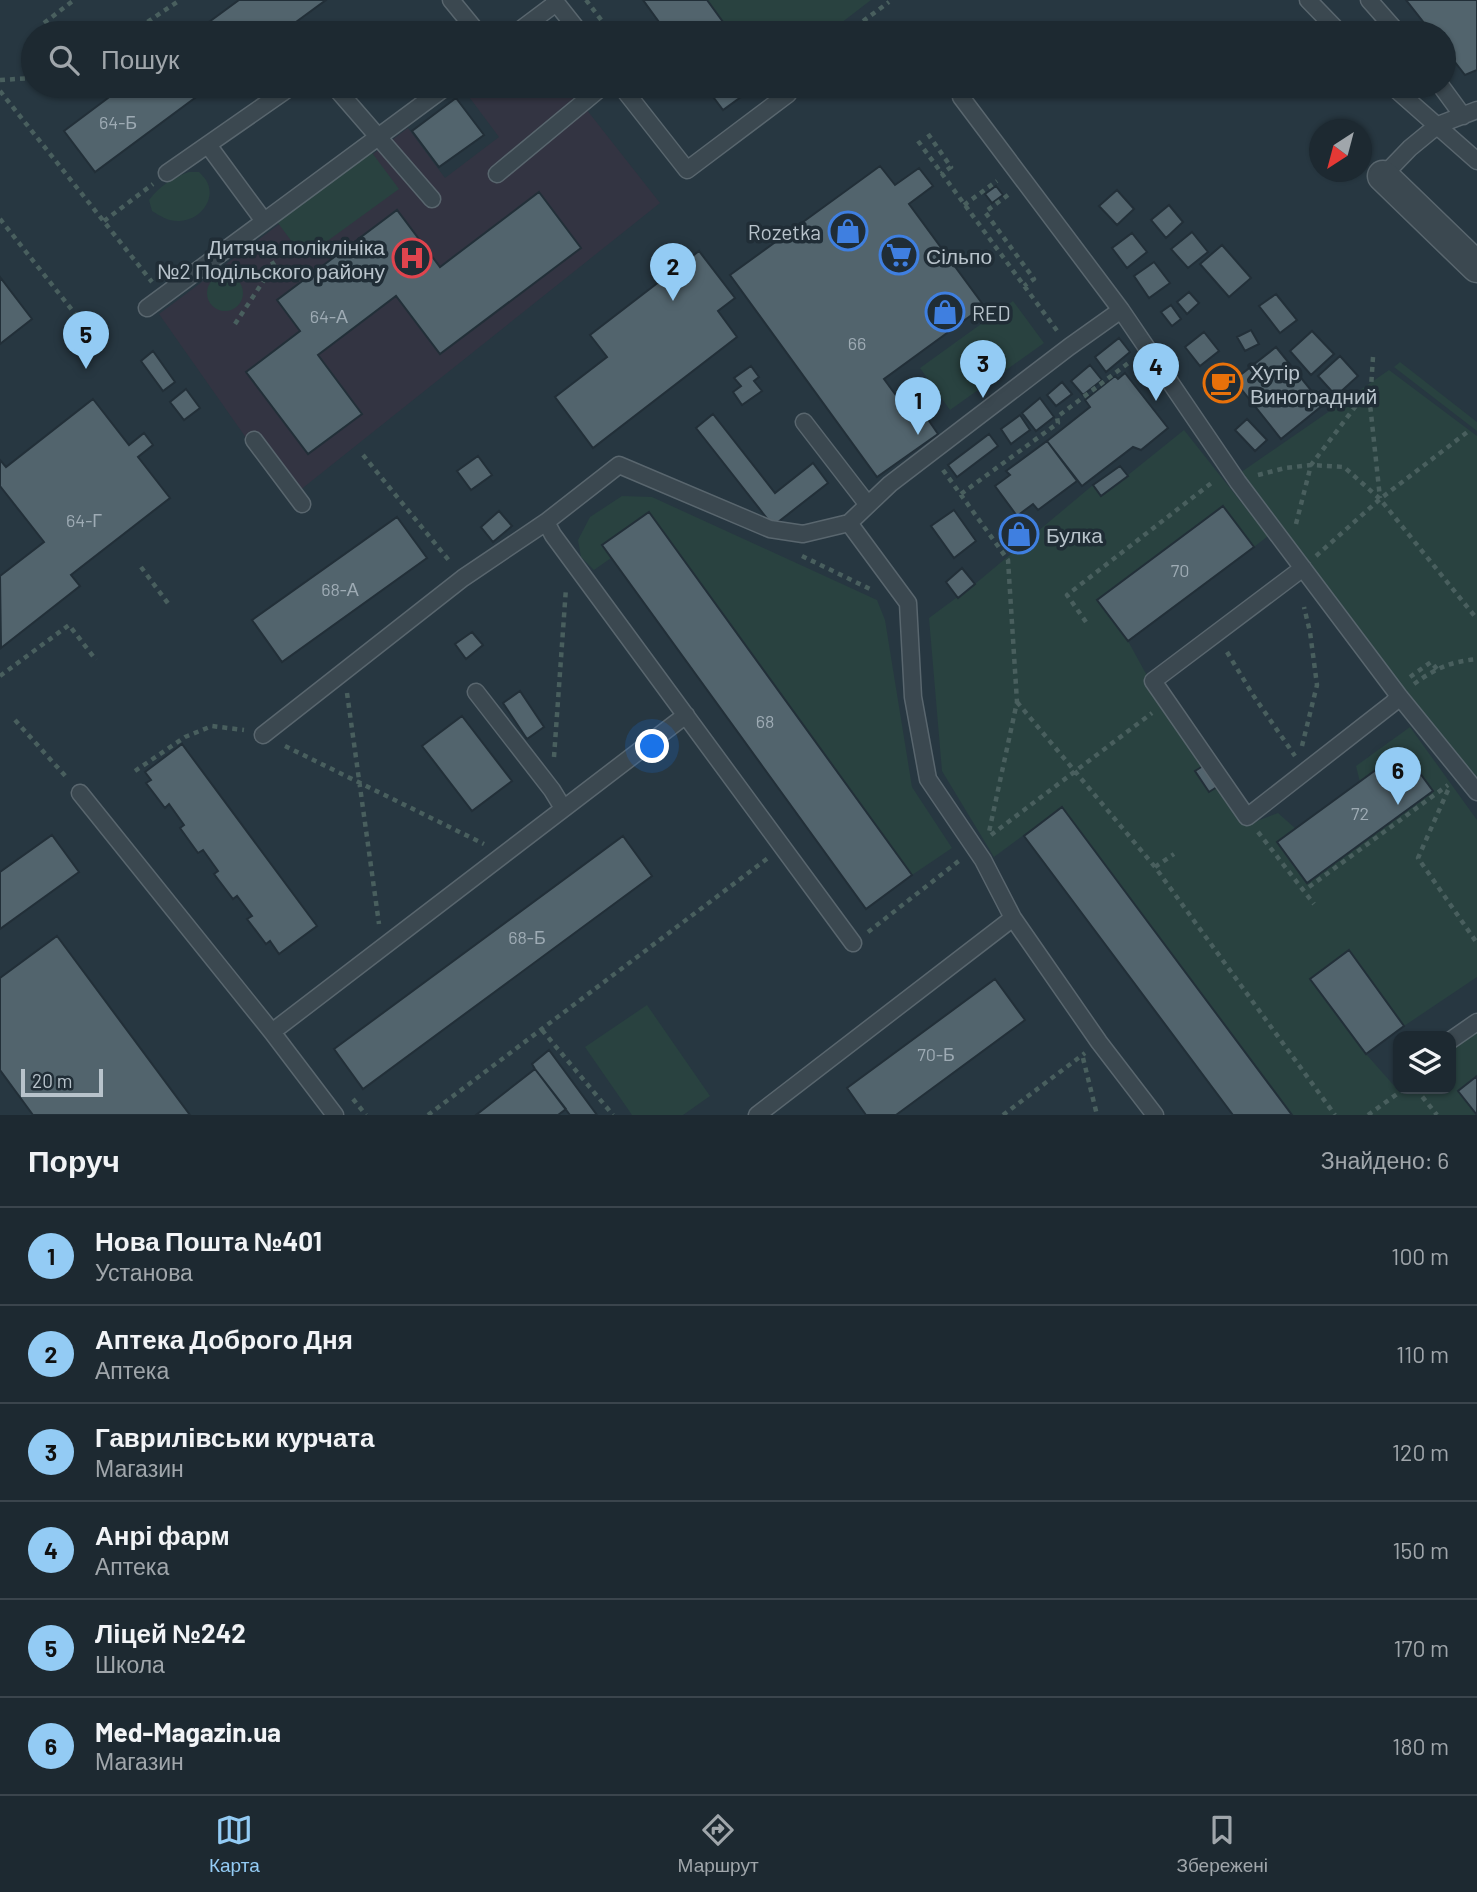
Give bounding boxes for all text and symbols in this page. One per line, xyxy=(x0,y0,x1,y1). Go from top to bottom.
search box xyxy=(21,21,1456,98)
icon: search xyxy=(45,41,83,79)
text: Пошук xyxy=(101,43,179,74)
house number: 64-Б xyxy=(99,111,137,133)
north arrow xyxy=(1309,119,1372,182)
shop icon: Rozetka xyxy=(827,210,869,252)
place label: Rozetka xyxy=(748,219,821,244)
place label: Дитяча поліклініка №2 Подільского району xyxy=(157,234,385,283)
supermarket icon: Сільпо xyxy=(878,234,920,276)
hospital icon: Дитяча поліклініка №2 Подільского району xyxy=(391,237,433,279)
pin: 2 xyxy=(650,243,696,301)
place label: Сільпо xyxy=(926,243,992,268)
shop icon: RED xyxy=(924,291,966,333)
place label: RED xyxy=(972,300,1011,325)
house number: 64-А xyxy=(310,305,348,327)
pin: 5 xyxy=(63,311,109,369)
house number: 66 xyxy=(848,332,866,354)
pin: 3 xyxy=(960,340,1006,398)
pin: 4 xyxy=(1133,343,1179,401)
place label: Хутір Виноградний xyxy=(1250,359,1377,408)
cafe icon: Хутір Виноградний xyxy=(1202,362,1244,404)
pin: 1 xyxy=(895,377,941,435)
house number: 64-Г xyxy=(66,509,102,531)
shop icon: Булка xyxy=(998,513,1040,555)
place label: Булка xyxy=(1046,522,1103,547)
house number: 70 xyxy=(1171,559,1189,581)
house number: 68-А xyxy=(321,578,359,600)
house number: 68 xyxy=(756,710,774,732)
your location xyxy=(635,729,669,763)
pin: 6 xyxy=(1375,747,1421,805)
house number: 72 xyxy=(1351,802,1369,824)
house number: 68-Б xyxy=(508,926,546,948)
map controls xyxy=(1393,1031,1456,1094)
button: layers xyxy=(1393,1031,1456,1094)
house number: 70-Б xyxy=(917,1043,955,1065)
scale bar xyxy=(21,1066,103,1098)
text: 20 m xyxy=(32,1069,72,1092)
text: Поруч xyxy=(28,1142,120,1178)
text: Знайдено: 6 xyxy=(1321,1146,1449,1174)
text: Нова Пошта №401 xyxy=(95,1225,322,1256)
text: 1 xyxy=(47,1242,55,1270)
text: 100 m xyxy=(1391,1242,1449,1270)
text: Установа xyxy=(95,1258,193,1286)
text: Аптека Доброго Дня xyxy=(95,1323,353,1354)
text: 2 xyxy=(45,1340,57,1368)
text: 110 m xyxy=(1396,1340,1449,1368)
text: Аптека xyxy=(95,1356,169,1384)
text: Гаврилівськи курчата xyxy=(95,1421,375,1452)
text: 3 xyxy=(45,1438,57,1466)
text: 120 m xyxy=(1392,1438,1449,1466)
text: Магазин xyxy=(95,1454,184,1482)
text: Анрі фарм xyxy=(95,1519,230,1550)
text: 4 xyxy=(44,1536,58,1564)
text: 150 m xyxy=(1393,1536,1449,1564)
text: Аптека xyxy=(95,1552,169,1580)
text: Ліцей №242 xyxy=(95,1617,246,1648)
text: 5 xyxy=(45,1634,57,1662)
text: 170 m xyxy=(1393,1634,1449,1662)
text: Школа xyxy=(95,1650,165,1678)
text: Med-Magazin.ua xyxy=(95,1716,281,1747)
text: 6 xyxy=(45,1732,57,1760)
text: 180 m xyxy=(1392,1732,1449,1760)
text: Магазин xyxy=(95,1747,184,1775)
tab: Карта xyxy=(209,1811,260,1877)
tab: Маршрут xyxy=(678,1811,759,1877)
tab: Збережені xyxy=(1176,1811,1268,1877)

